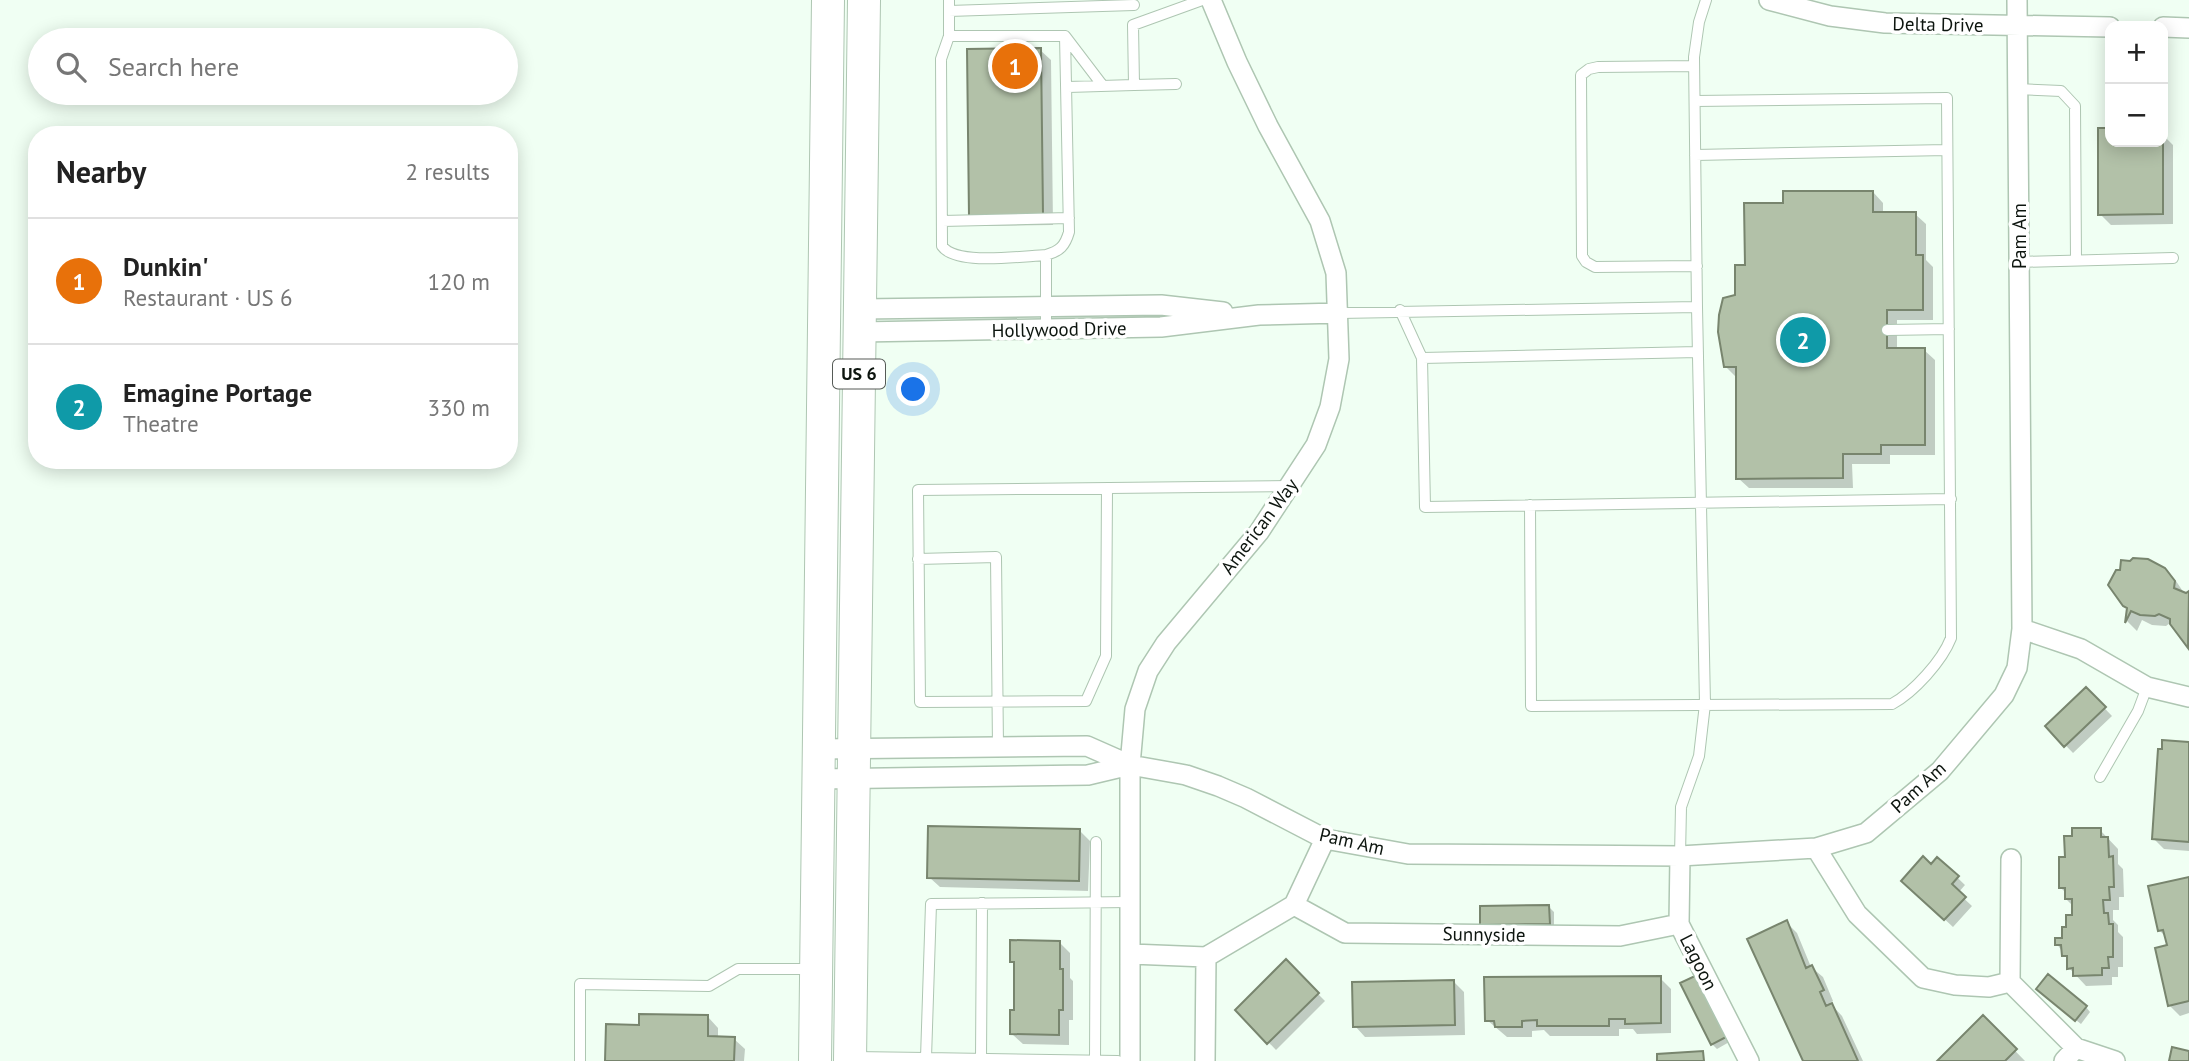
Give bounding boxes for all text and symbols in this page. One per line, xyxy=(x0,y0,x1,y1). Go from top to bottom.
street label: Delta Drive xyxy=(1892,11,1984,37)
map controls xyxy=(2105,21,2168,147)
button: + xyxy=(2105,21,2168,84)
search box xyxy=(28,28,518,105)
pin: 1 xyxy=(992,40,1038,92)
icon: search xyxy=(52,48,90,86)
text: Search here xyxy=(108,50,239,83)
button: − xyxy=(2105,84,2168,147)
text: Nearby xyxy=(56,152,146,191)
text: 2 results xyxy=(406,157,490,186)
street label: Pam Am xyxy=(2007,203,2031,269)
text: Dunkin' xyxy=(123,250,209,283)
text: 1 xyxy=(72,267,86,296)
text: 120 m xyxy=(428,267,490,296)
text: Restaurant · US 6 xyxy=(123,283,292,312)
pin: 2 xyxy=(1780,314,1826,366)
street label: Hollywood Drive xyxy=(991,316,1127,342)
road number: US 6 xyxy=(833,360,885,388)
your location xyxy=(896,372,930,406)
text: Emagine Portage xyxy=(123,376,312,409)
text: 2 xyxy=(72,393,86,422)
text: 330 m xyxy=(428,393,490,422)
text: Theatre xyxy=(123,409,199,438)
street label: American Way xyxy=(1215,473,1303,579)
street label: Pam Am xyxy=(1886,756,1950,818)
street label: Pam Am xyxy=(1317,822,1387,860)
street label: Sunnyside xyxy=(1442,921,1526,947)
street label: Lagoon xyxy=(1675,930,1723,994)

